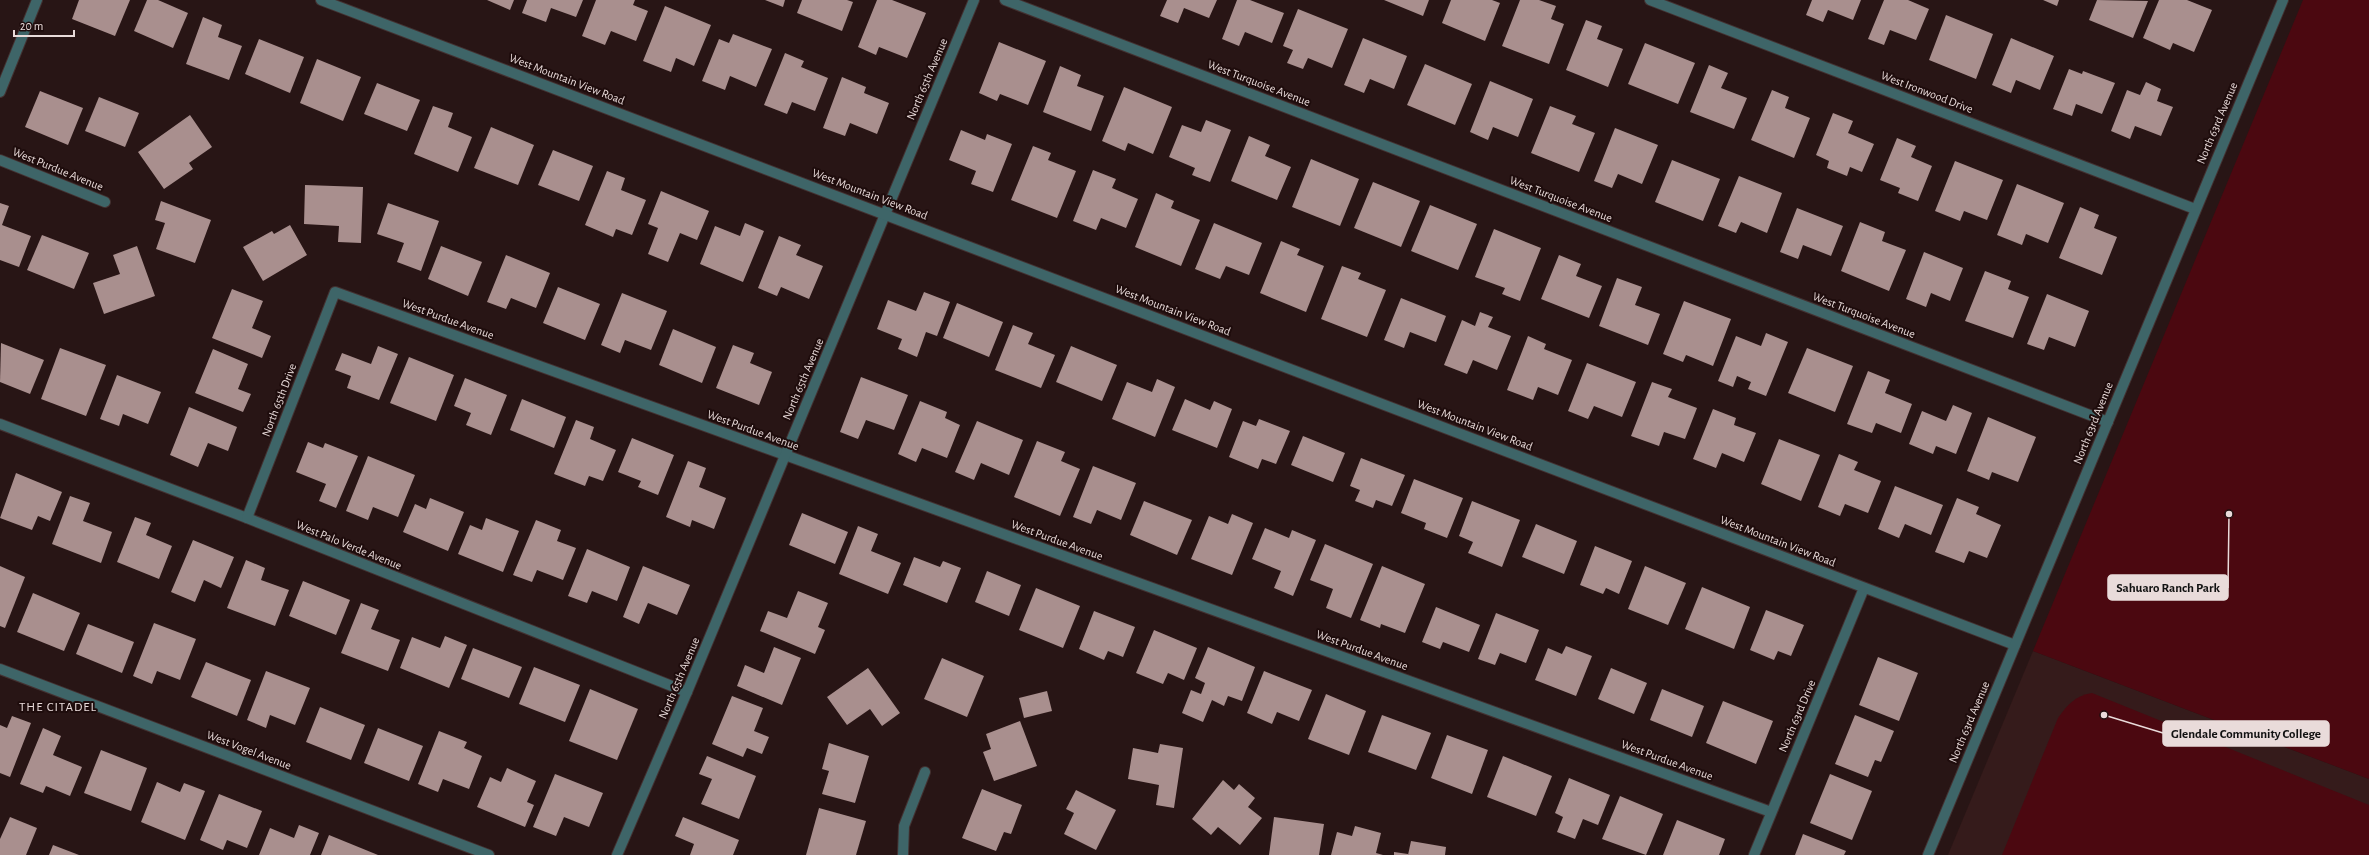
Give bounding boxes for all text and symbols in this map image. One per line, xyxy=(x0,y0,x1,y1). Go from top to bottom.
scale bar xyxy=(14,12,74,38)
text: 20 m xyxy=(20,20,43,32)
street label: North 65th Avenue xyxy=(904,36,950,122)
street label: West Mountain View Road xyxy=(507,51,627,107)
street label: West Turquoise Avenue xyxy=(1206,58,1312,108)
street label: West Ironwood Drive xyxy=(1879,69,1975,115)
street label: North 63rd Avenue xyxy=(2194,80,2240,166)
street label: West Purdue Avenue xyxy=(11,145,105,193)
street label: West Mountain View Road xyxy=(810,166,930,222)
street label: West Turquoise Avenue xyxy=(1508,174,1614,224)
street label: West Mountain View Road xyxy=(1113,282,1233,338)
street label: West Turquoise Avenue xyxy=(1811,290,1917,340)
street label: West Purdue Avenue xyxy=(400,297,496,341)
street label: North 65th Avenue xyxy=(780,336,826,422)
street label: North 65th Drive xyxy=(260,362,298,438)
street label: North 63rd Avenue xyxy=(2071,380,2115,466)
street label: West Mountain View Road xyxy=(1415,397,1535,453)
street label: West Purdue Avenue xyxy=(705,408,801,452)
street label: West Mountain View Road xyxy=(1718,513,1838,569)
street label: West Palo Verde Avenue xyxy=(295,518,403,572)
street label: West Purdue Avenue xyxy=(1009,518,1105,562)
callout: Sahuaro Ranch Park xyxy=(2108,575,2228,600)
text: Sahuaro Ranch Park xyxy=(2116,582,2220,595)
street label: West Purdue Avenue xyxy=(1314,628,1410,672)
street label: North 65th Avenue xyxy=(656,635,702,721)
street label: North 63rd Drive xyxy=(1776,678,1818,754)
street label: North 63rd Avenue xyxy=(1946,679,1992,765)
district label: THE CITADEL xyxy=(19,701,97,714)
callout: Glendale Community College xyxy=(2163,721,2329,746)
street label: West Vogel Avenue xyxy=(205,728,293,772)
text: Glendale Community College xyxy=(2171,728,2321,741)
street label: West Purdue Avenue xyxy=(1619,738,1715,782)

